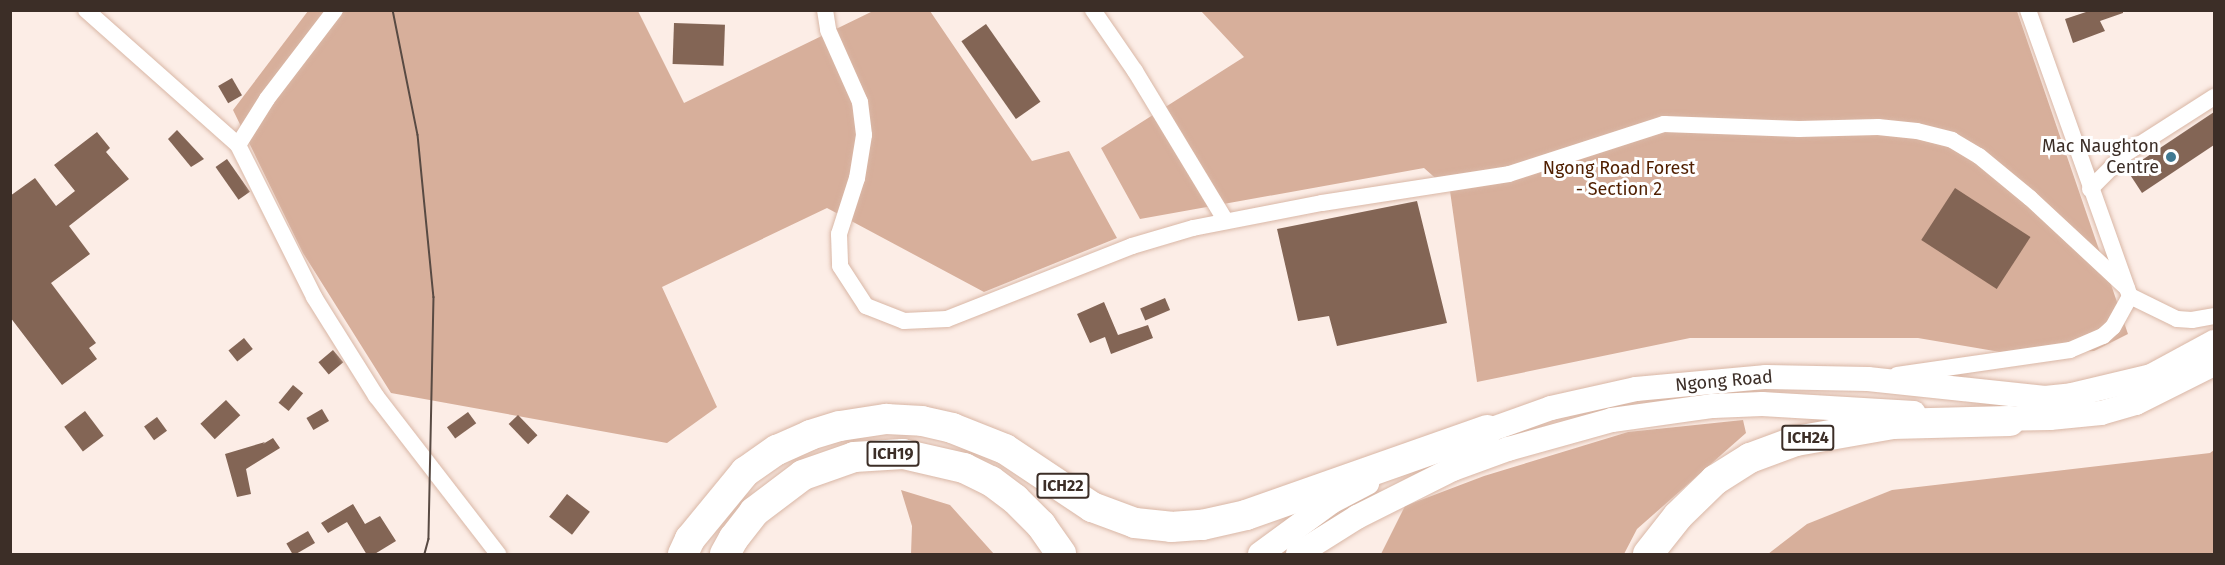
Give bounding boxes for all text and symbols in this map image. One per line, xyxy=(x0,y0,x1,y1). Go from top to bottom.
place label: Mac Naughton Centre xyxy=(2042,136,2159,178)
marker: Mac Naughton Centre xyxy=(2164,150,2178,164)
park label: Ngong Road Forest - Section 2 xyxy=(1543,158,1695,201)
street label: Ngong Road xyxy=(1674,366,1774,396)
road number: ICH24 xyxy=(1781,425,1835,451)
road number: ICH19 xyxy=(866,441,920,467)
road number: ICH22 xyxy=(1036,473,1090,499)

